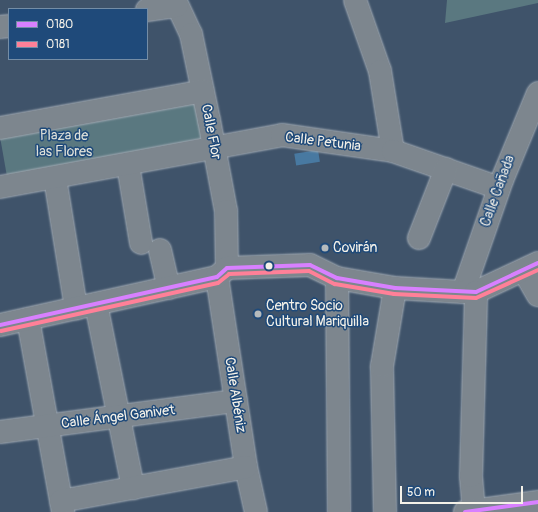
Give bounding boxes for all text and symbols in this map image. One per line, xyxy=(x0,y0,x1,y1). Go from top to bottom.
legend xyxy=(8,8,148,60)
text: 0180 xyxy=(46,17,73,32)
text: 0181 xyxy=(46,37,70,52)
street label: Calle Flor xyxy=(197,103,225,161)
park label: Plaza de las Flores xyxy=(36,128,92,160)
street label: Calle Petunia xyxy=(284,129,362,155)
street label: Calle Cañada xyxy=(477,153,519,229)
place label: Covirán xyxy=(333,240,377,256)
marker: Covirán xyxy=(320,243,330,253)
unlabelled marker xyxy=(264,261,274,271)
place label: Centro Socio Cultural Mariquilla xyxy=(266,298,369,330)
marker: Centro Socio Cultural Mariquilla xyxy=(253,309,263,319)
street label: Calle Albéniz xyxy=(221,356,249,434)
street label: Calle Ángel Ganivet xyxy=(60,402,176,432)
scale bar xyxy=(402,478,525,504)
text: 50 m xyxy=(407,485,435,500)

